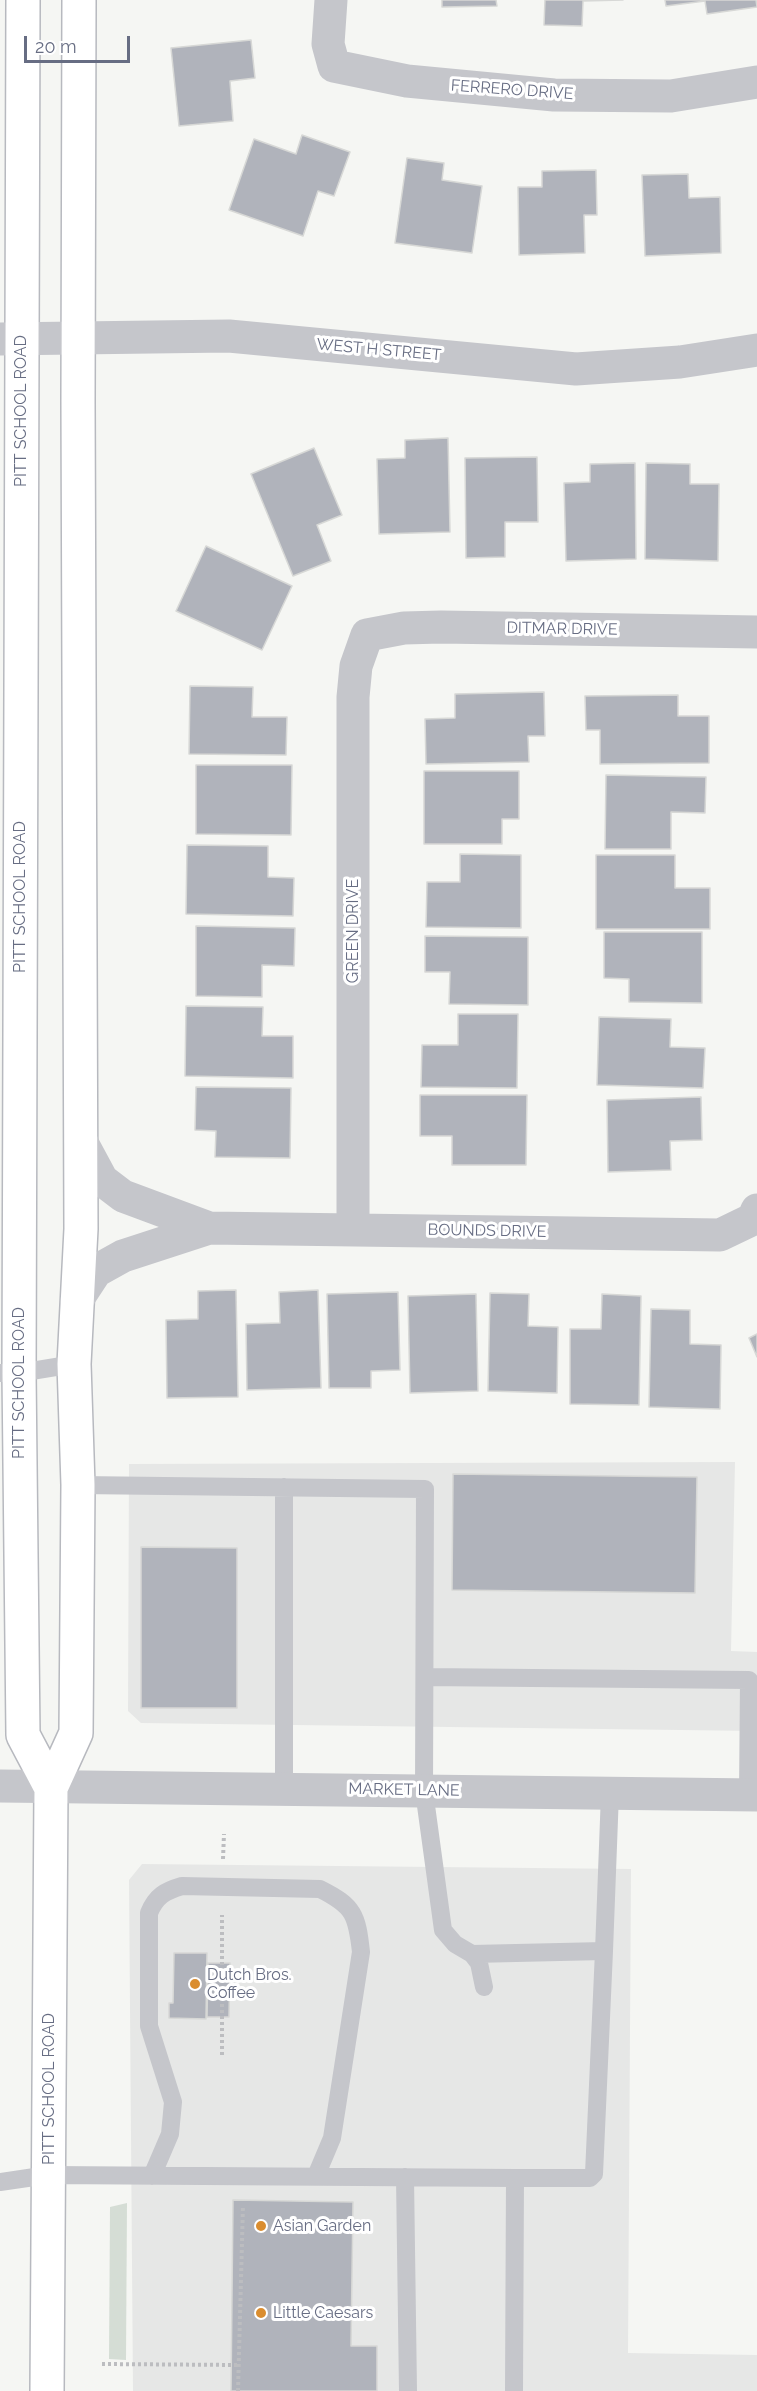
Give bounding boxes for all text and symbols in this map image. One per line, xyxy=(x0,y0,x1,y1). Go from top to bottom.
scale bar xyxy=(27,24,134,62)
text: 20 m xyxy=(35,36,77,57)
street label: FERRERO DRIVE xyxy=(450,76,574,104)
street label: PITT SCHOOL ROAD xyxy=(11,335,31,487)
street label: WEST H STREET xyxy=(316,335,442,365)
street label: DITMAR DRIVE xyxy=(506,618,618,640)
street label: PITT SCHOOL ROAD xyxy=(10,821,30,973)
street label: GREEN DRIVE xyxy=(343,879,363,983)
street label: BOUNDS DRIVE xyxy=(427,1220,547,1242)
street label: PITT SCHOOL ROAD xyxy=(9,1307,29,1459)
street label: MARKET LANE xyxy=(348,1779,460,1801)
place label: Dutch Bros. Coffee xyxy=(207,1965,292,2003)
marker: Dutch Bros. Coffee xyxy=(188,1977,202,1991)
street label: PITT SCHOOL ROAD xyxy=(39,2013,59,2165)
place label: Asian Garden xyxy=(273,2216,371,2236)
marker: Asian Garden xyxy=(254,2219,268,2233)
place label: Little Caesars xyxy=(273,2303,373,2323)
marker: Little Caesars xyxy=(254,2306,268,2320)

